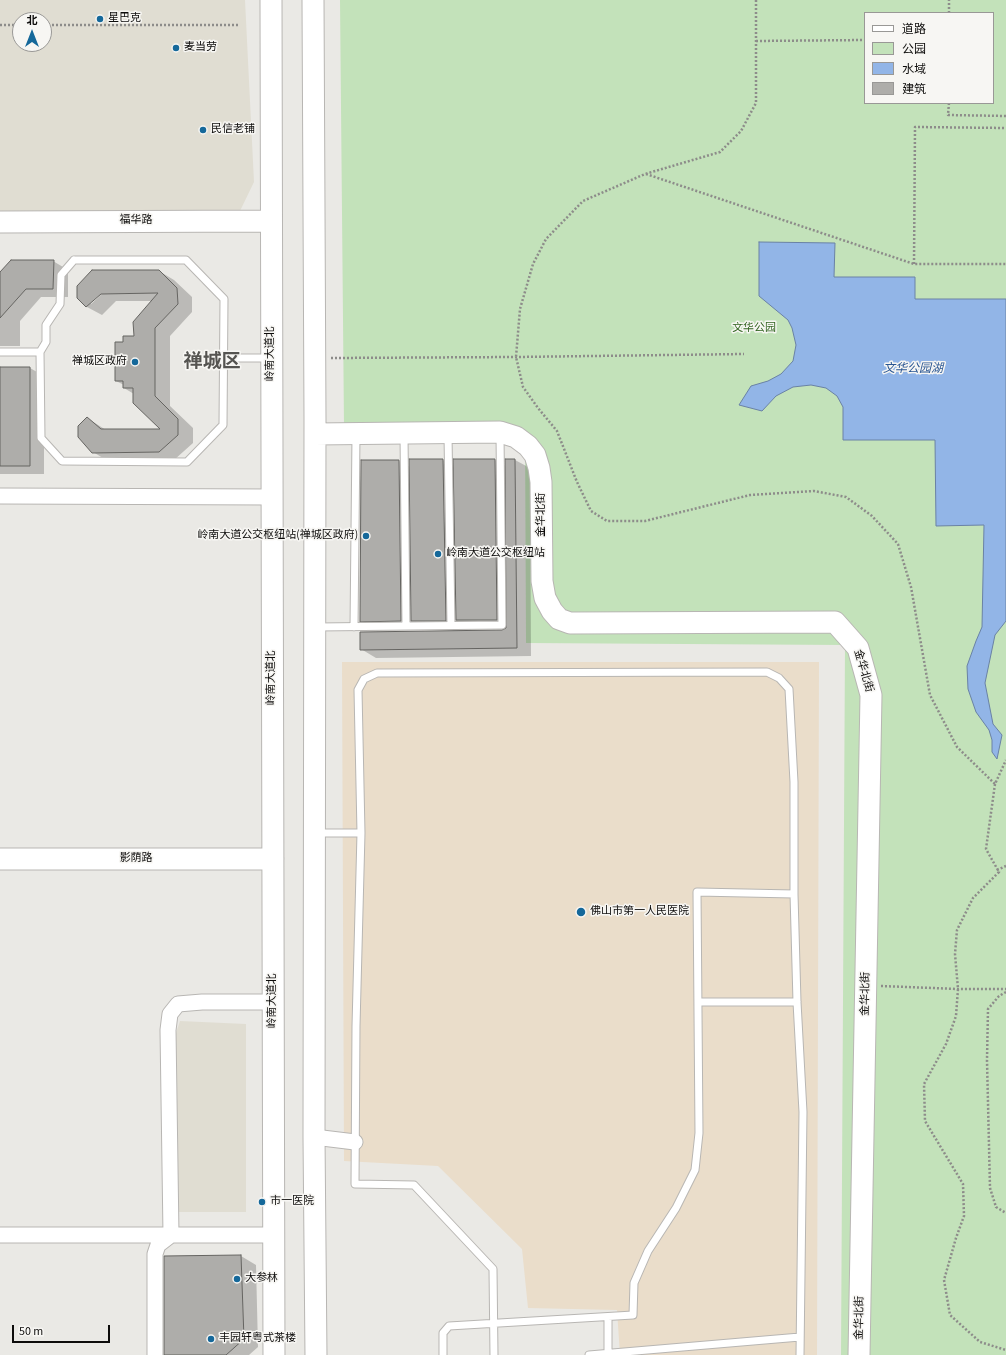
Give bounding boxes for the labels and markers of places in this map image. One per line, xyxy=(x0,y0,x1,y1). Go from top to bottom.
place label: 星巴克 xyxy=(108,12,141,26)
marker: 星巴克 xyxy=(95,14,105,24)
place label: 麦当劳 xyxy=(184,41,217,55)
marker: 麦当劳 xyxy=(171,43,181,53)
place label: 民信老铺 xyxy=(211,123,255,137)
marker: 民信老铺 xyxy=(198,125,208,135)
place label: 禅城区政府 xyxy=(72,355,127,369)
marker: 禅城区政府 xyxy=(130,357,140,367)
place label: 岭南大道公交枢纽站(禅城区政府) xyxy=(197,529,358,543)
marker: 岭南大道公交枢纽站(禅城区政府) xyxy=(361,531,371,541)
place label: 岭南大道公交枢纽站 xyxy=(446,547,545,561)
marker: 岭南大道公交枢纽站 xyxy=(433,549,443,559)
place label: 佛山市第一人民医院 xyxy=(590,905,689,919)
marker: 佛山市第一人民医院 xyxy=(575,906,587,918)
place label: 市一医院 xyxy=(270,1195,314,1209)
marker: 市一医院 xyxy=(257,1197,267,1207)
place label: 大参林 xyxy=(245,1272,278,1286)
marker: 大参林 xyxy=(232,1274,242,1284)
place label: 丰园轩粤式茶楼 xyxy=(219,1332,296,1346)
marker: 丰园轩粤式茶楼 xyxy=(206,1334,216,1344)

